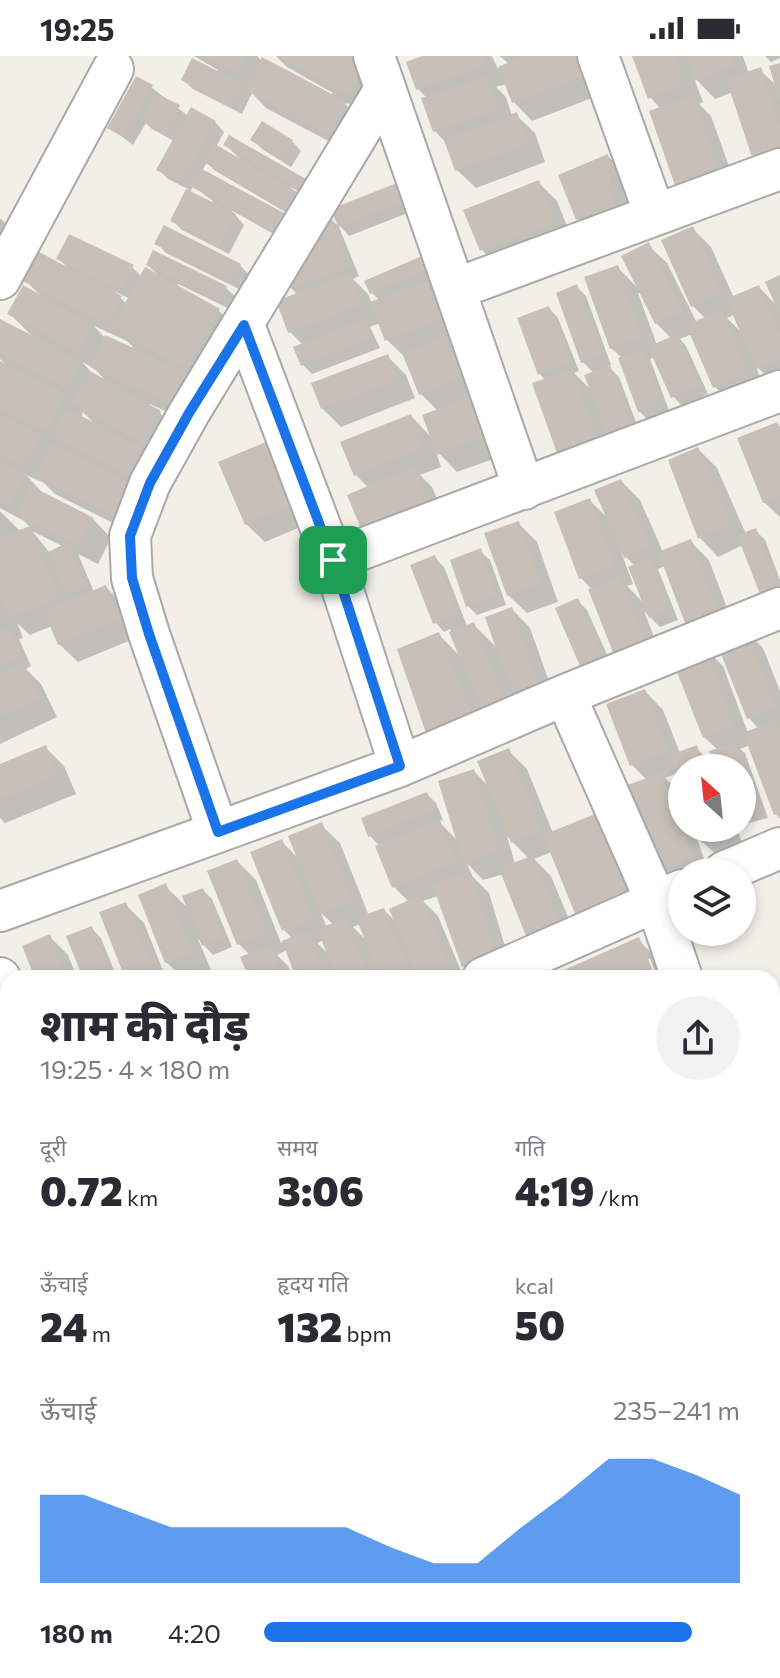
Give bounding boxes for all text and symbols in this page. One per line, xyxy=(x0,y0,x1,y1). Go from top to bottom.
text: 19:25 xyxy=(40,10,115,47)
pin xyxy=(299,526,367,594)
icon: arrive xyxy=(311,538,355,582)
north arrow xyxy=(668,754,756,842)
map controls xyxy=(668,754,756,946)
button: layers xyxy=(668,858,756,946)
text: शाम की दौड़ xyxy=(40,996,249,1050)
button: share xyxy=(656,996,740,1080)
text: 19:25 · 4 × 180 m xyxy=(40,1053,230,1084)
text: दूरी xyxy=(40,1134,66,1161)
text: समय xyxy=(277,1134,318,1161)
text: गति xyxy=(515,1134,545,1161)
text: 0.72 xyxy=(40,1165,123,1214)
text: 3:06 xyxy=(277,1165,364,1214)
text: 4:19 xyxy=(515,1165,594,1214)
text: km xyxy=(123,1184,158,1211)
text: /km xyxy=(594,1184,639,1211)
text: ऊँचाई xyxy=(40,1270,88,1297)
text: हृदय गति xyxy=(277,1270,349,1297)
text: kcal xyxy=(515,1272,554,1299)
text: 50 xyxy=(515,1299,565,1348)
text: 24 xyxy=(40,1301,88,1350)
text: 132 xyxy=(277,1301,342,1350)
text: m xyxy=(88,1320,111,1347)
text: bpm xyxy=(342,1320,392,1347)
text: ऊँचाई xyxy=(40,1394,96,1425)
text: 235–241 m xyxy=(613,1394,740,1425)
text: 180 m xyxy=(40,1617,113,1648)
text: 4:20 xyxy=(168,1617,221,1648)

